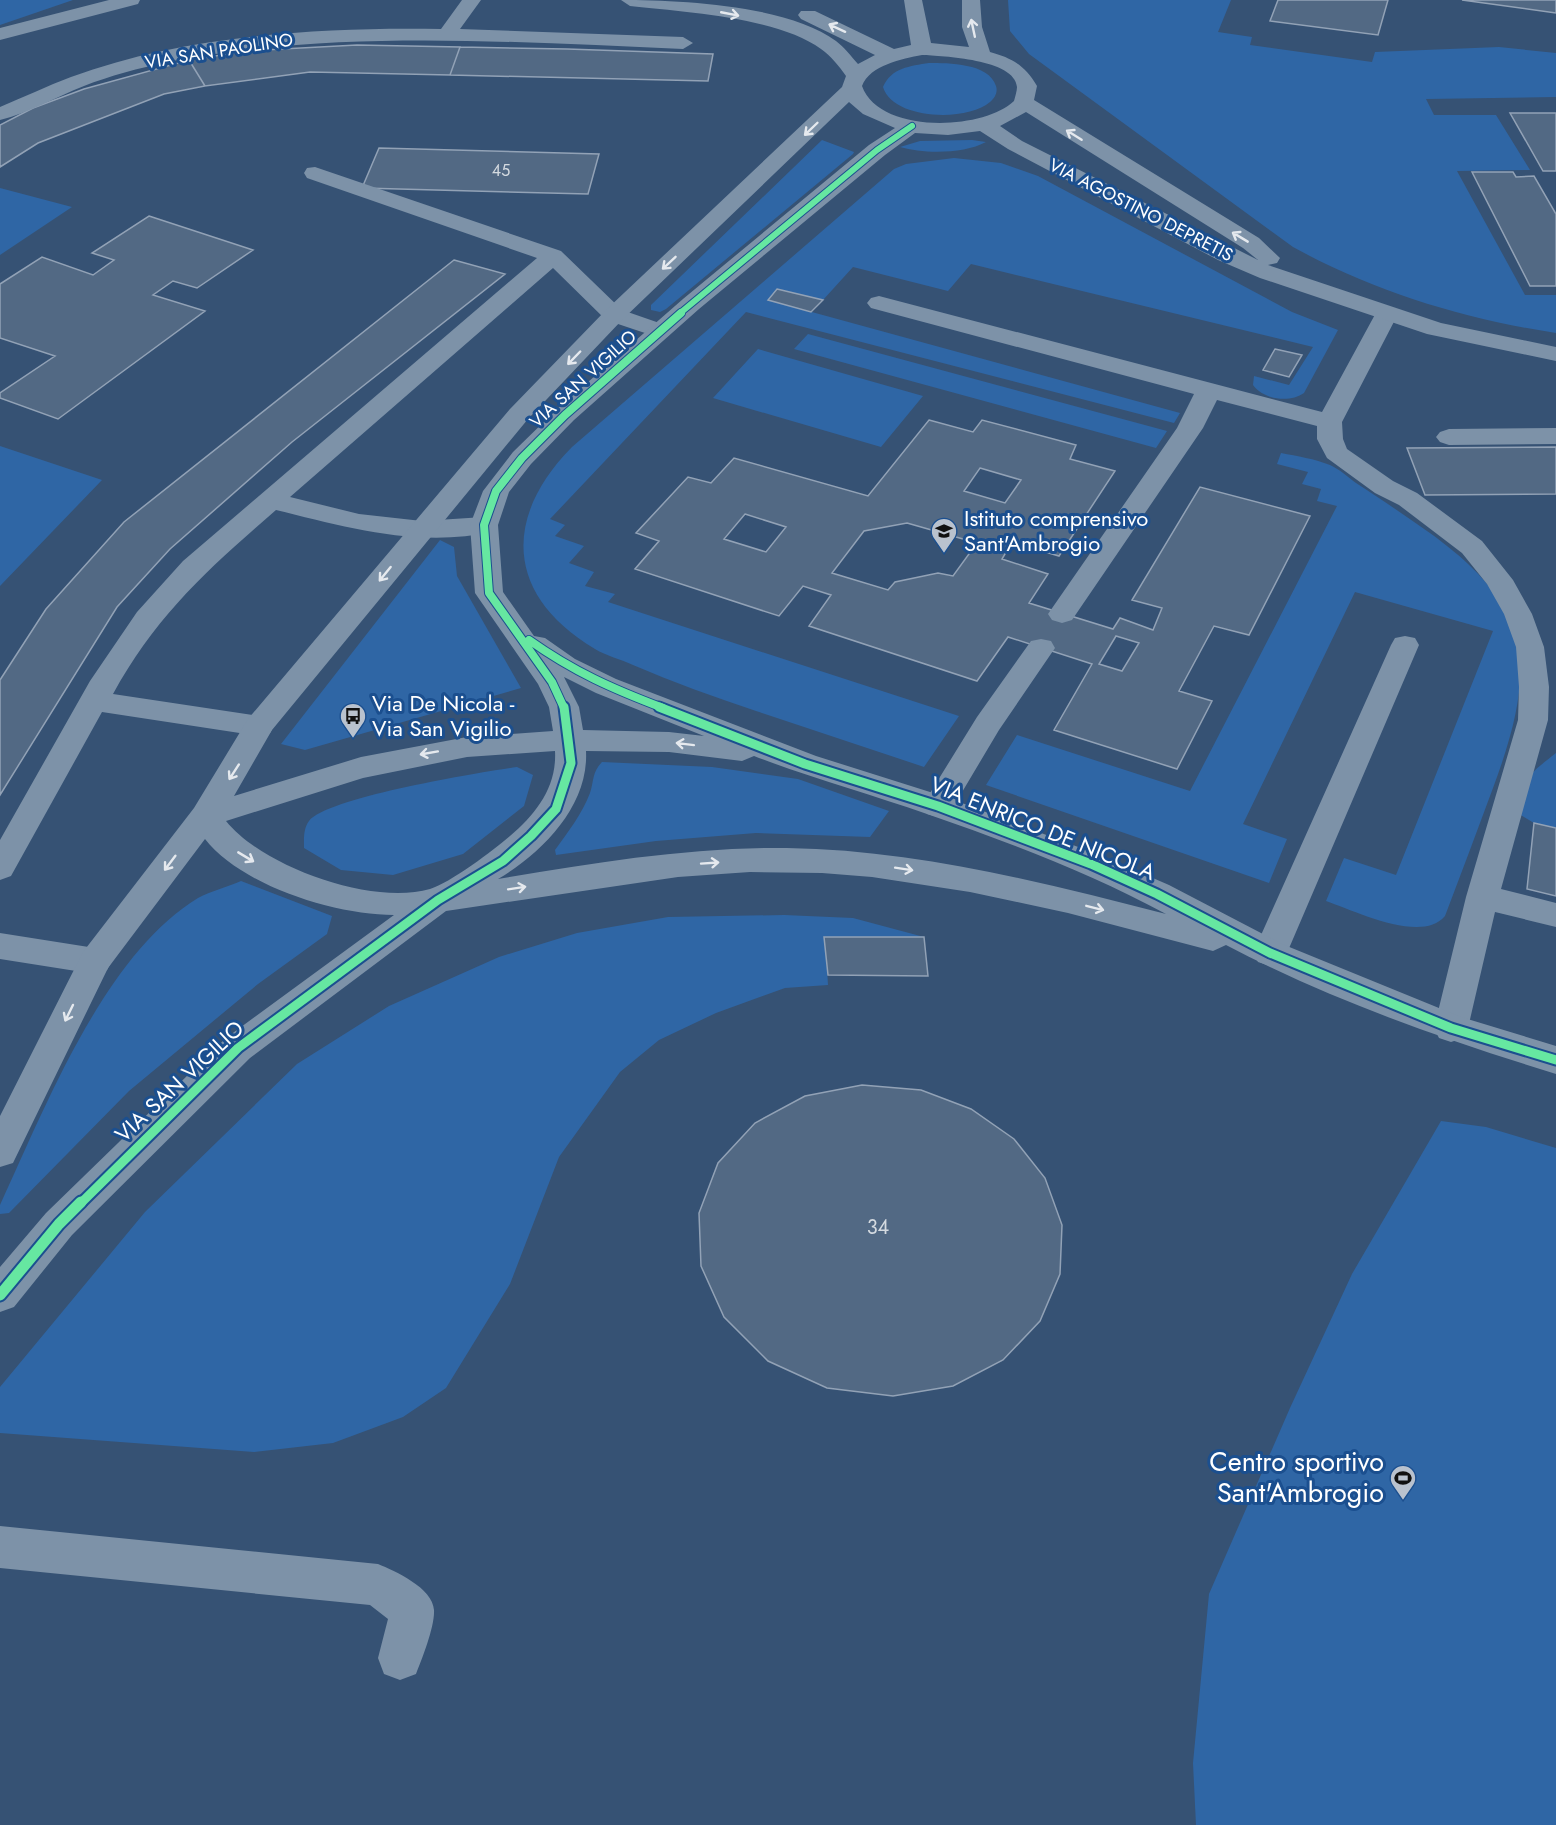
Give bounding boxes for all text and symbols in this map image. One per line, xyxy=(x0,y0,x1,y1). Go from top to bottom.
one-way arrow xyxy=(720,9,739,20)
one-way arrow xyxy=(967,19,979,38)
one-way arrow xyxy=(829,22,847,34)
street label: VIA SAN PAOLINO xyxy=(143,26,295,76)
one-way arrow xyxy=(803,122,818,136)
one-way arrow xyxy=(1066,129,1083,141)
street label: VIA AGOSTINO DEPRETIS xyxy=(1044,152,1238,268)
house number: 45 xyxy=(492,159,510,182)
one-way arrow xyxy=(1232,231,1249,243)
one-way arrow xyxy=(662,256,677,271)
street label: VIA SAN VIGILIO xyxy=(524,324,642,434)
one-way arrow xyxy=(566,350,581,365)
place label: Istituto comprensivo Sant'Ambrogio xyxy=(964,502,1148,559)
school or university icon: Istituto comprensivo Sant'Ambrogio xyxy=(929,516,959,554)
one-way arrow xyxy=(378,566,391,582)
place label: Via De Nicola - Via San Vigilio xyxy=(372,687,515,744)
bus stop icon: Via De Nicola - Via San Vigilio xyxy=(338,701,368,739)
one-way arrow xyxy=(676,738,696,749)
one-way arrow xyxy=(419,748,439,759)
one-way arrow xyxy=(227,763,239,780)
street label: VIA ENRICO DE NICOLA xyxy=(925,768,1161,888)
one-way arrow xyxy=(237,851,254,863)
one-way arrow xyxy=(163,854,176,870)
one-way arrow xyxy=(700,857,719,868)
one-way arrow xyxy=(894,864,914,875)
one-way arrow xyxy=(506,882,526,893)
one-way arrow xyxy=(1086,903,1105,914)
one-way arrow xyxy=(63,1004,75,1022)
street label: VIA SAN VIGILIO xyxy=(107,1013,251,1149)
house number: 34 xyxy=(867,1213,890,1242)
place label: Centro sportivo Sant'Ambrogio xyxy=(1209,1442,1384,1512)
sports icon: Centro sportivo Sant'Ambrogio xyxy=(1388,1463,1418,1501)

